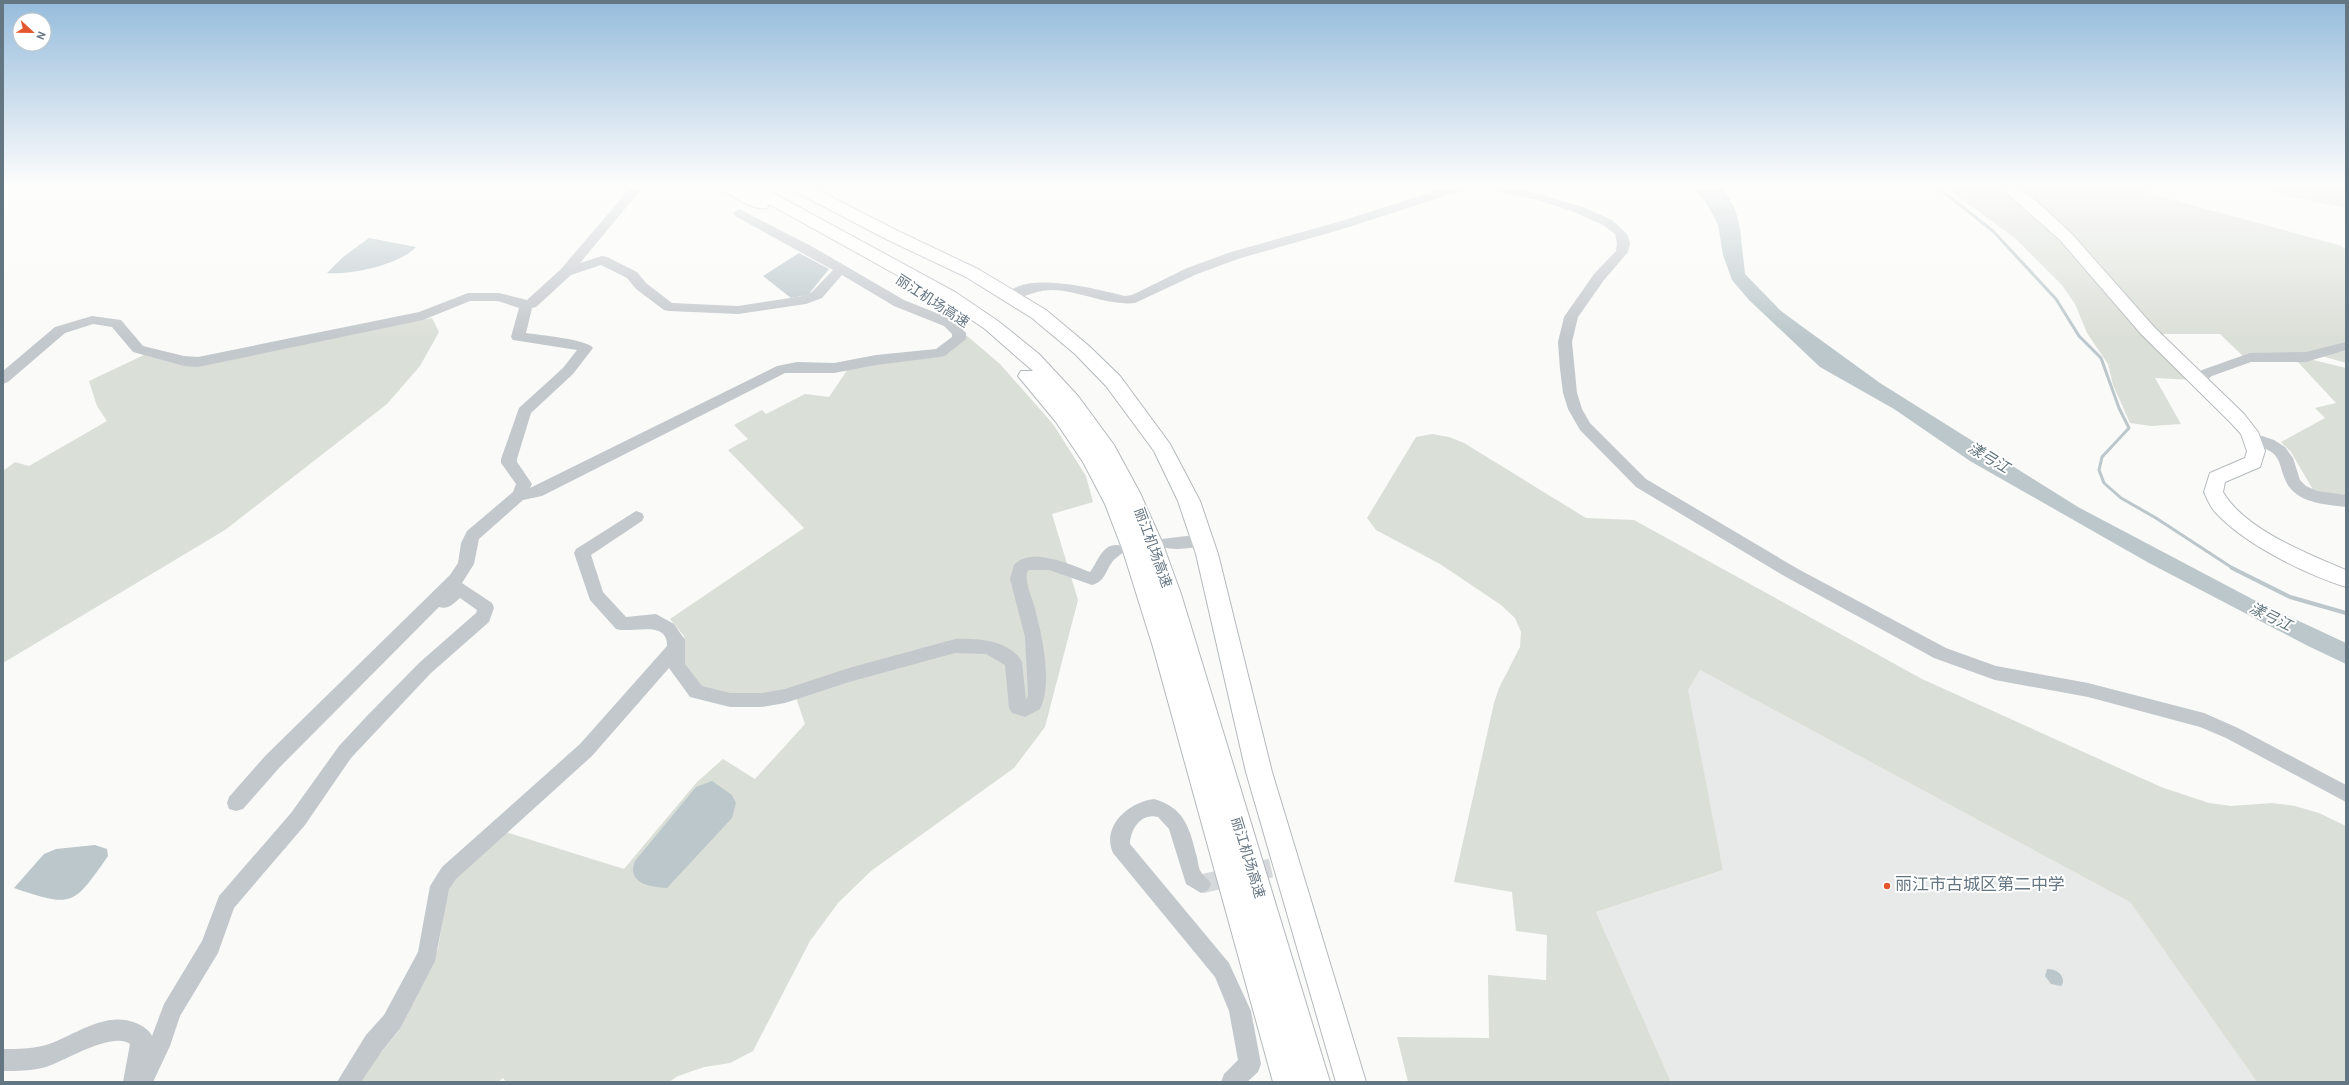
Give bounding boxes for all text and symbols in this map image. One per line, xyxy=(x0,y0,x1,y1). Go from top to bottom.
north arrow xyxy=(12,12,52,52)
text: N xyxy=(32,29,48,42)
street label: 丽江机场高速 xyxy=(892,272,972,332)
water label: 漾弓江 xyxy=(1964,439,2014,480)
street label: 丽江机场高速 xyxy=(1130,506,1174,590)
water label: 漾弓江 xyxy=(2246,600,2296,637)
street label: 丽江机场高速 xyxy=(1227,815,1267,901)
place label: 丽江市古城区第二中学 xyxy=(1895,875,2065,897)
marker: 丽江市古城区第二中学 xyxy=(1882,881,1892,891)

